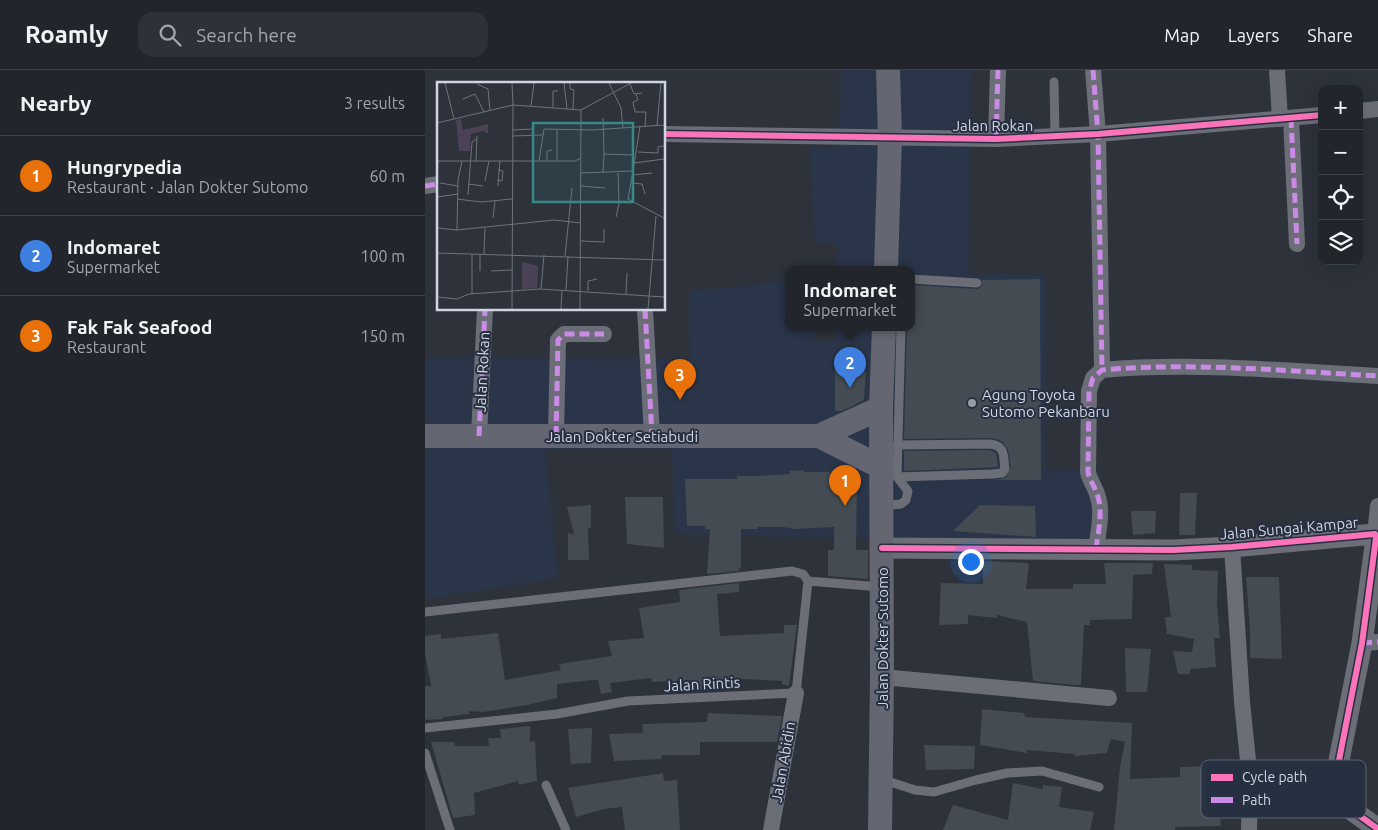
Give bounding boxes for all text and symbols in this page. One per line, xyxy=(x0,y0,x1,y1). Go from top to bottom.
search box xyxy=(138,12,488,57)
text: Roamly xyxy=(25,21,108,48)
icon: search xyxy=(156,21,184,49)
text: Search here xyxy=(196,24,297,46)
text: Map xyxy=(1164,25,1200,45)
text: Layers xyxy=(1228,25,1279,45)
text: Share xyxy=(1307,25,1353,45)
inset map xyxy=(437,82,665,310)
map controls xyxy=(1318,85,1363,265)
button: + xyxy=(1318,85,1363,130)
text: Nearby xyxy=(20,91,91,115)
text: 3 results xyxy=(344,94,405,112)
street label: Jalan Rokan xyxy=(953,117,1033,134)
button: − xyxy=(1318,130,1363,175)
text: Hungrypedia xyxy=(67,156,182,178)
text: 1 xyxy=(31,167,41,185)
text: 60 m xyxy=(369,167,405,185)
button: locate xyxy=(1318,175,1363,220)
text: Restaurant · Jalan Dokter Sutomo xyxy=(67,178,308,196)
button: layers xyxy=(1318,220,1363,265)
text: Indomaret xyxy=(67,236,160,258)
text: 2 xyxy=(31,247,41,265)
text: 100 m xyxy=(360,247,405,265)
text: Supermarket xyxy=(67,258,160,276)
popup xyxy=(785,266,915,331)
text: Indomaret xyxy=(803,279,897,301)
text: Supermarket xyxy=(803,301,896,319)
text: Fak Fak Seafood xyxy=(67,316,212,338)
text: 3 xyxy=(31,327,41,345)
text: 150 m xyxy=(360,327,405,345)
street label: Jalan Rokan xyxy=(471,331,493,413)
text: Restaurant xyxy=(67,338,146,356)
pin: 2 xyxy=(834,347,866,388)
pin: 3 xyxy=(664,359,696,400)
place label: Agung Toyota Sutomo Pekanbaru xyxy=(982,386,1110,420)
marker: Agung Toyota Sutomo Pekanbaru xyxy=(966,397,978,409)
street label: Jalan Dokter Setiabudi xyxy=(546,428,698,445)
pin: 1 xyxy=(829,465,861,506)
street label: Jalan Sungai Kampar xyxy=(1219,513,1359,543)
your location xyxy=(958,549,984,575)
street label: Jalan Dokter Sutomo xyxy=(874,567,891,709)
street label: Jalan Rintis xyxy=(663,674,741,694)
street label: Jalan Abidin xyxy=(768,720,798,804)
legend xyxy=(1201,760,1366,818)
text: Cycle path xyxy=(1242,769,1307,785)
text: Path xyxy=(1242,792,1271,808)

